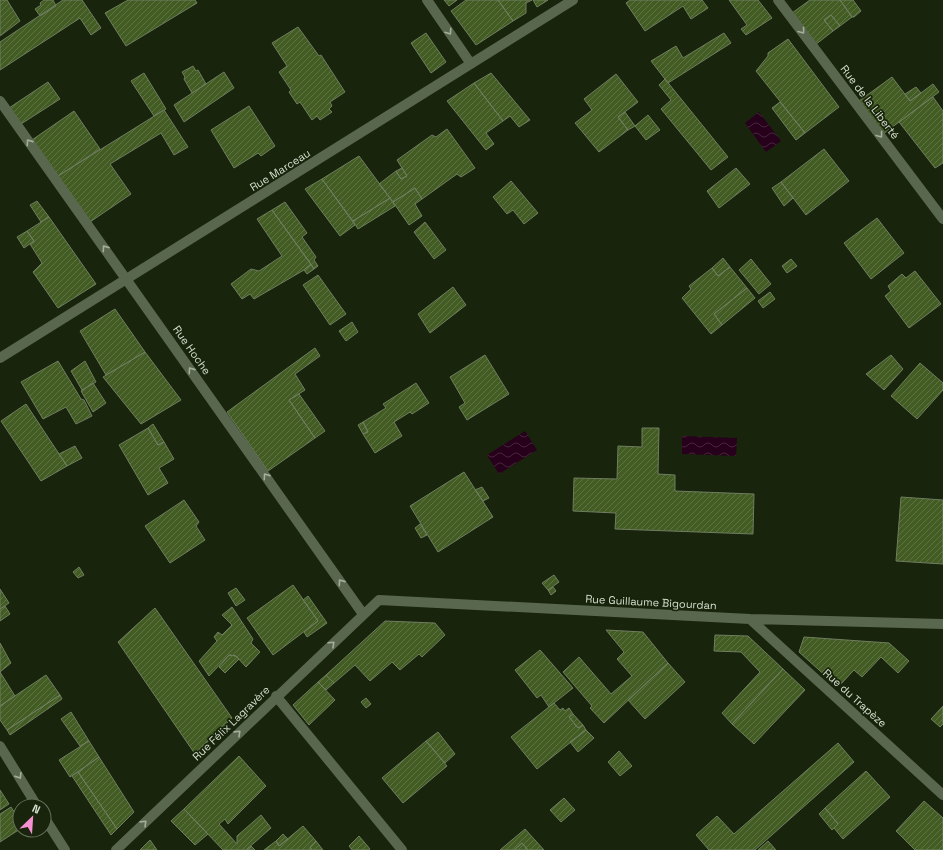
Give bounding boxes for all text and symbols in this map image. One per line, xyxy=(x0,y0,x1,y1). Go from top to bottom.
one-way arrow xyxy=(797,27,804,34)
one-way arrow xyxy=(444,28,452,35)
street label: Rue de la Liberté xyxy=(838,62,902,142)
one-way arrow xyxy=(875,131,882,138)
one-way arrow xyxy=(26,139,34,146)
street label: Rue Marceau xyxy=(247,146,313,194)
one-way arrow xyxy=(102,245,109,252)
street label: Rue Hoche xyxy=(170,323,214,377)
one-way arrow xyxy=(189,367,196,374)
one-way arrow xyxy=(263,473,271,480)
one-way arrow xyxy=(338,579,346,586)
street label: Rue Guillaume Bigourdan xyxy=(585,592,717,612)
one-way arrow xyxy=(327,641,335,648)
street label: Rue du Trapèze xyxy=(820,666,890,730)
street label: Rue Félix Lagravère xyxy=(189,683,273,763)
one-way arrow xyxy=(233,730,241,738)
one-way arrow xyxy=(14,772,21,779)
north arrow xyxy=(12,798,52,838)
text: N xyxy=(30,801,43,817)
one-way arrow xyxy=(139,820,147,828)

